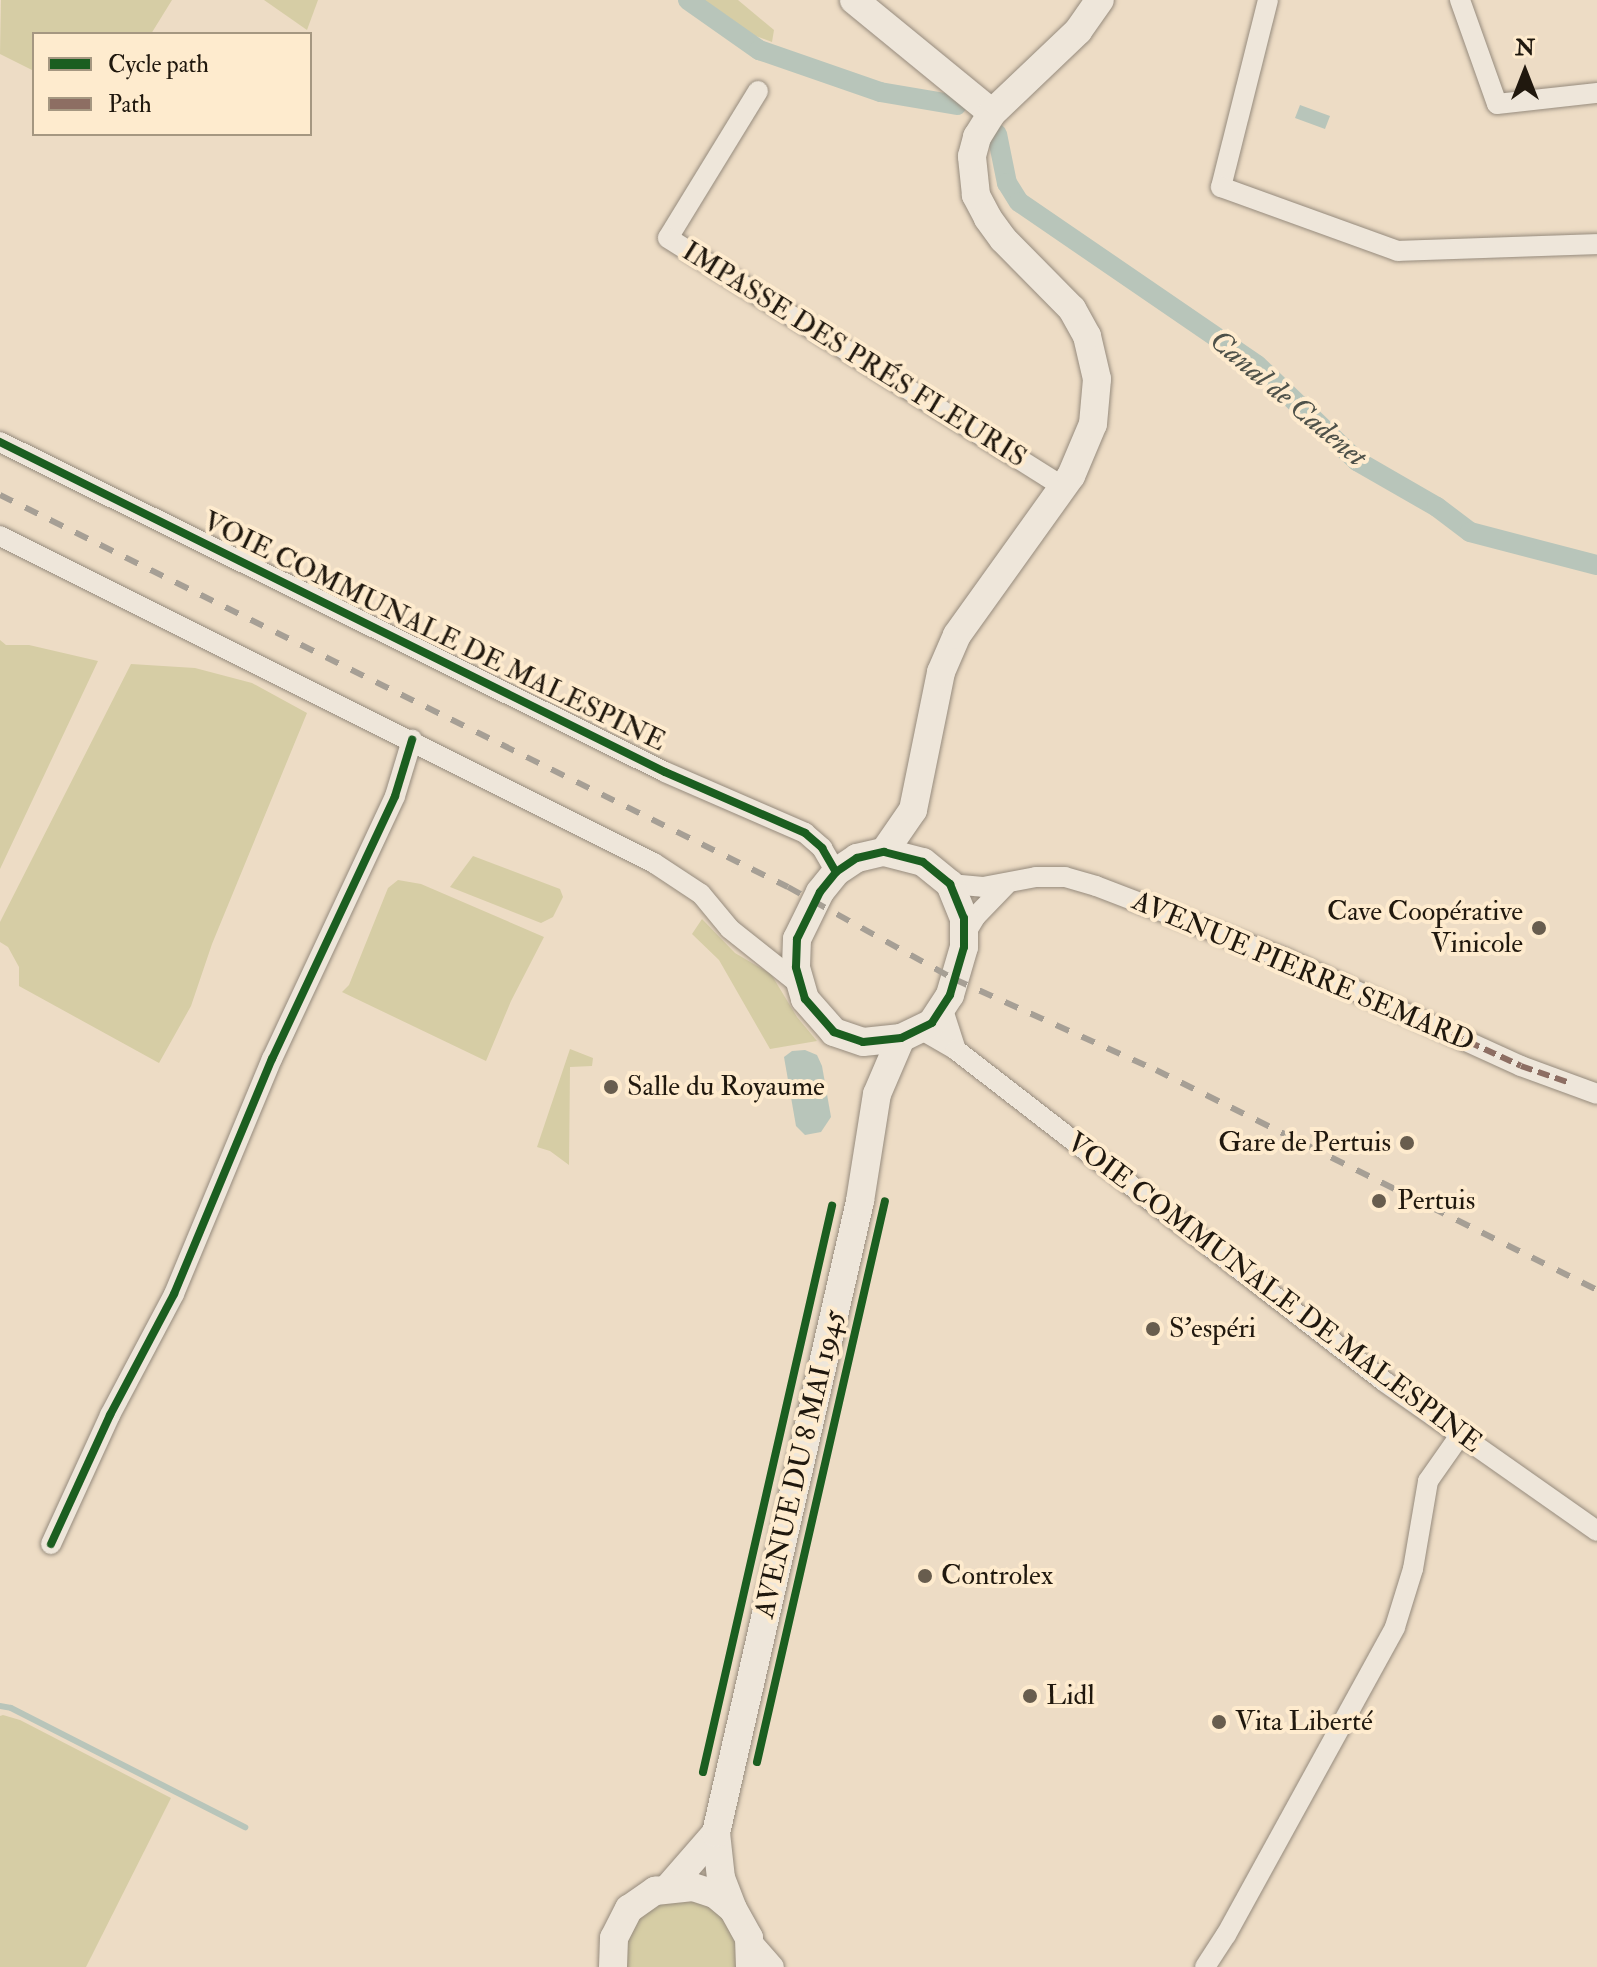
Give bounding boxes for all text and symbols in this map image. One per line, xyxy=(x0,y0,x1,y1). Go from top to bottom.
legend xyxy=(32,32,312,136)
north arrow xyxy=(1485,32,1565,112)
text: N xyxy=(1515,34,1535,62)
text: Cycle path xyxy=(108,49,209,80)
text: Path xyxy=(108,89,152,120)
street label: IMPASSE DES PRÉS FLEURIS xyxy=(676,235,1032,475)
water label: Canal de Cadenet xyxy=(1202,323,1374,475)
street label: VOIE COMMUNALE DE MALESPINE xyxy=(197,505,671,759)
street label: AVENUE PIERRE SEMARD xyxy=(1127,885,1479,1059)
place label: Cave Coopérative Vinicole xyxy=(1327,895,1523,961)
marker: Cave Coopérative Vinicole xyxy=(1530,919,1548,937)
place label: Salle du Royaume xyxy=(627,1070,825,1104)
marker: Salle du Royaume xyxy=(602,1078,620,1096)
street label: VOIE COMMUNALE DE MALESPINE xyxy=(1060,1126,1488,1460)
place label: Gare de Pertuis xyxy=(1218,1126,1391,1160)
marker: Gare de Pertuis xyxy=(1398,1134,1416,1152)
place label: Pertuis xyxy=(1397,1184,1475,1218)
marker: Pertuis xyxy=(1368,1190,1390,1212)
street label: AVENUE DU 8 MAI 1945 xyxy=(748,1307,852,1621)
place label: S'espéri xyxy=(1169,1312,1256,1346)
marker: S'espéri xyxy=(1144,1320,1162,1338)
place label: Controlex xyxy=(941,1559,1053,1593)
marker: Controlex xyxy=(916,1567,934,1585)
place label: Lidl xyxy=(1046,1679,1095,1713)
marker: Lidl xyxy=(1021,1687,1039,1705)
place label: Vita Liberté xyxy=(1235,1705,1373,1739)
marker: Vita Liberté xyxy=(1210,1713,1228,1731)

